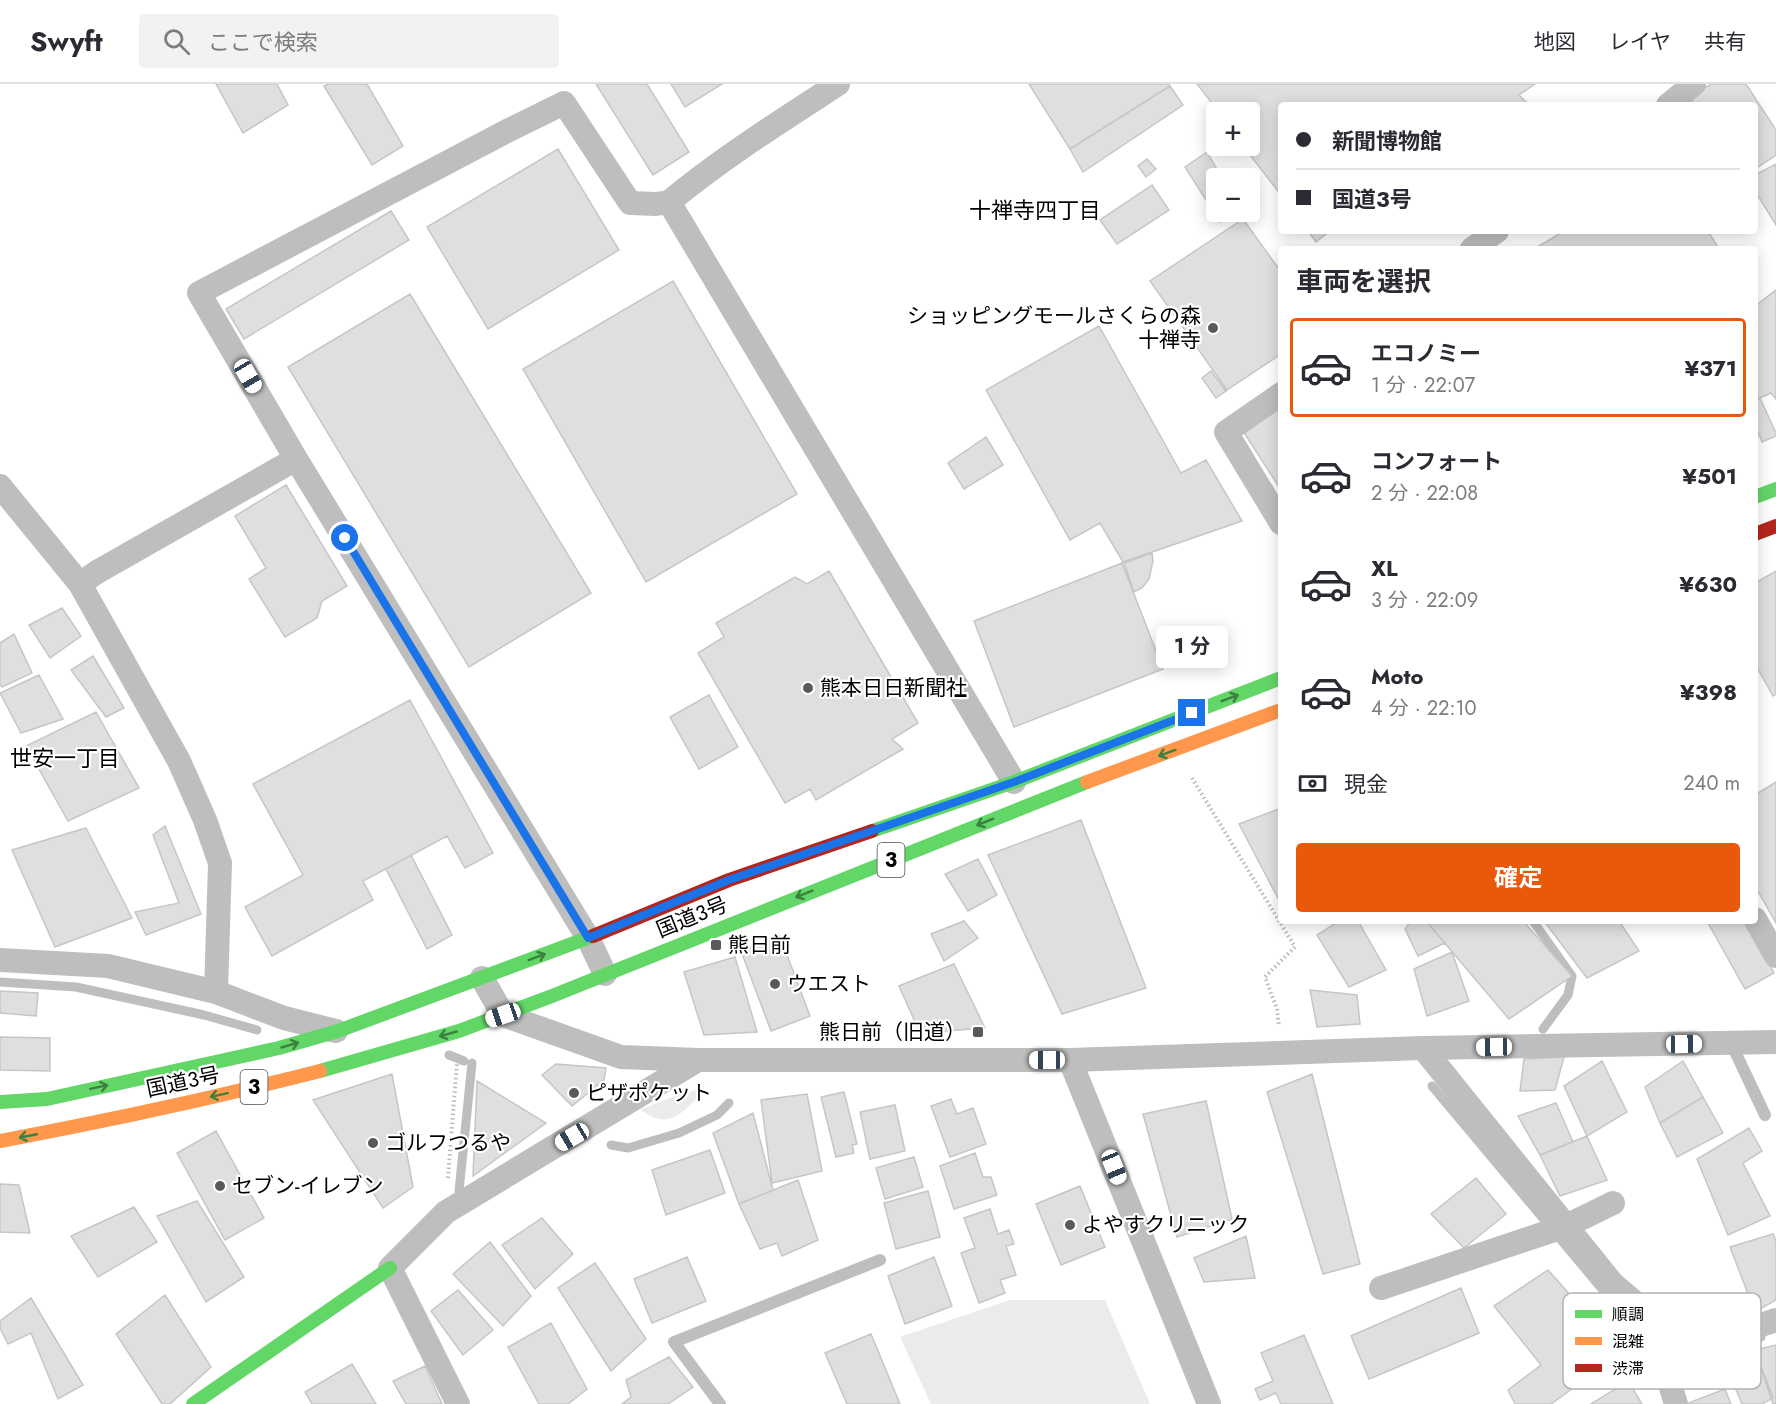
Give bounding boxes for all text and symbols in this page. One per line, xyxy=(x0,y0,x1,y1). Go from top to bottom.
search box xyxy=(139,14,559,68)
text: Swyft xyxy=(30,21,103,62)
icon: search xyxy=(160,25,193,58)
text: ここで検索 xyxy=(208,26,318,58)
text: 地図 xyxy=(1534,27,1576,57)
text: レイヤ xyxy=(1609,27,1671,57)
text: 共有 xyxy=(1704,27,1746,57)
map controls xyxy=(1206,102,1260,222)
button: + xyxy=(1206,102,1260,156)
text: 新聞博物館 xyxy=(1332,125,1442,157)
button: − xyxy=(1206,168,1260,222)
text: 国道3号 xyxy=(1332,183,1412,215)
district label: 十禅寺四丁目 xyxy=(969,194,1101,226)
text: 車両を選択 xyxy=(1296,262,1431,301)
place label: ショッピングモールさくらの森 十禅寺 xyxy=(907,301,1201,355)
marker: ショッピングモールさくらの森 十禅寺 xyxy=(1206,321,1220,335)
text: エコノミー xyxy=(1371,337,1481,369)
icon: car xyxy=(1299,341,1353,395)
text: ¥371 xyxy=(1684,352,1737,384)
car xyxy=(231,356,265,396)
text: 1 分 · 22:07 xyxy=(1371,371,1475,400)
text: コンフォート xyxy=(1371,445,1502,477)
icon: car xyxy=(1299,449,1353,503)
text: ¥501 xyxy=(1682,460,1737,492)
text: 2 分 · 22:08 xyxy=(1371,479,1478,508)
route start xyxy=(331,524,358,551)
text: XL xyxy=(1371,552,1398,584)
icon: car xyxy=(1299,557,1353,611)
text: ¥630 xyxy=(1679,568,1737,600)
text: 3 分 · 22:09 xyxy=(1371,586,1478,615)
callout: 1 分 xyxy=(1156,626,1228,668)
text: 1 分 xyxy=(1174,632,1210,661)
text: Moto xyxy=(1371,660,1424,692)
icon: car xyxy=(1299,665,1353,719)
place label: 熊本日日新聞社 xyxy=(820,673,967,703)
text: ¥398 xyxy=(1680,676,1737,708)
marker: 熊本日日新聞社 xyxy=(801,681,815,695)
one-way arrow xyxy=(1221,692,1239,703)
text: 4 分 · 22:10 xyxy=(1371,694,1476,723)
route end xyxy=(1178,699,1205,726)
district label: 世安一丁目 xyxy=(10,742,120,774)
one-way arrow xyxy=(1158,748,1177,759)
icon: cash xyxy=(1296,767,1329,800)
text: 現金 xyxy=(1344,768,1388,800)
text: 240 m xyxy=(1683,769,1740,798)
one-way arrow xyxy=(976,817,995,828)
road number: 3 xyxy=(878,843,904,877)
button: 確定 xyxy=(1296,843,1740,912)
street label: 国道3号 xyxy=(652,889,732,945)
one-way arrow xyxy=(795,890,814,901)
place label: 熊日前 xyxy=(728,930,791,960)
marker: 熊日前 xyxy=(709,938,723,952)
one-way arrow xyxy=(527,951,546,962)
place label: ウエスト xyxy=(787,969,871,999)
marker: ウエスト xyxy=(768,977,782,991)
car xyxy=(483,1001,523,1029)
place label: 熊日前（旧道） xyxy=(819,1017,966,1047)
marker: 熊日前（旧道） xyxy=(971,1025,985,1039)
one-way arrow xyxy=(439,1029,458,1040)
car xyxy=(1666,1035,1702,1053)
car xyxy=(1476,1038,1512,1056)
one-way arrow xyxy=(280,1039,299,1050)
car xyxy=(1029,1051,1065,1069)
street label: 国道3号 xyxy=(143,1060,223,1104)
road number: 3 xyxy=(240,1070,268,1104)
place label: ピザポケット xyxy=(586,1078,712,1108)
one-way arrow xyxy=(89,1081,108,1093)
marker: ピザポケット xyxy=(567,1086,581,1100)
one-way arrow xyxy=(210,1090,229,1101)
car xyxy=(552,1120,592,1154)
place label: ゴルフつるや xyxy=(385,1128,511,1158)
one-way arrow xyxy=(19,1131,39,1142)
marker: ゴルフつるや xyxy=(366,1136,380,1150)
car xyxy=(1099,1147,1129,1187)
place label: セブン-イレブン xyxy=(232,1171,383,1201)
marker: セブン-イレブン xyxy=(213,1179,227,1193)
place label: よやすクリニック xyxy=(1082,1210,1249,1240)
marker: よやすクリニック xyxy=(1063,1218,1077,1232)
legend xyxy=(1563,1293,1761,1389)
text: 順調 xyxy=(1612,1303,1644,1326)
text: 混雑 xyxy=(1612,1330,1644,1353)
text: 渋滞 xyxy=(1612,1357,1644,1380)

